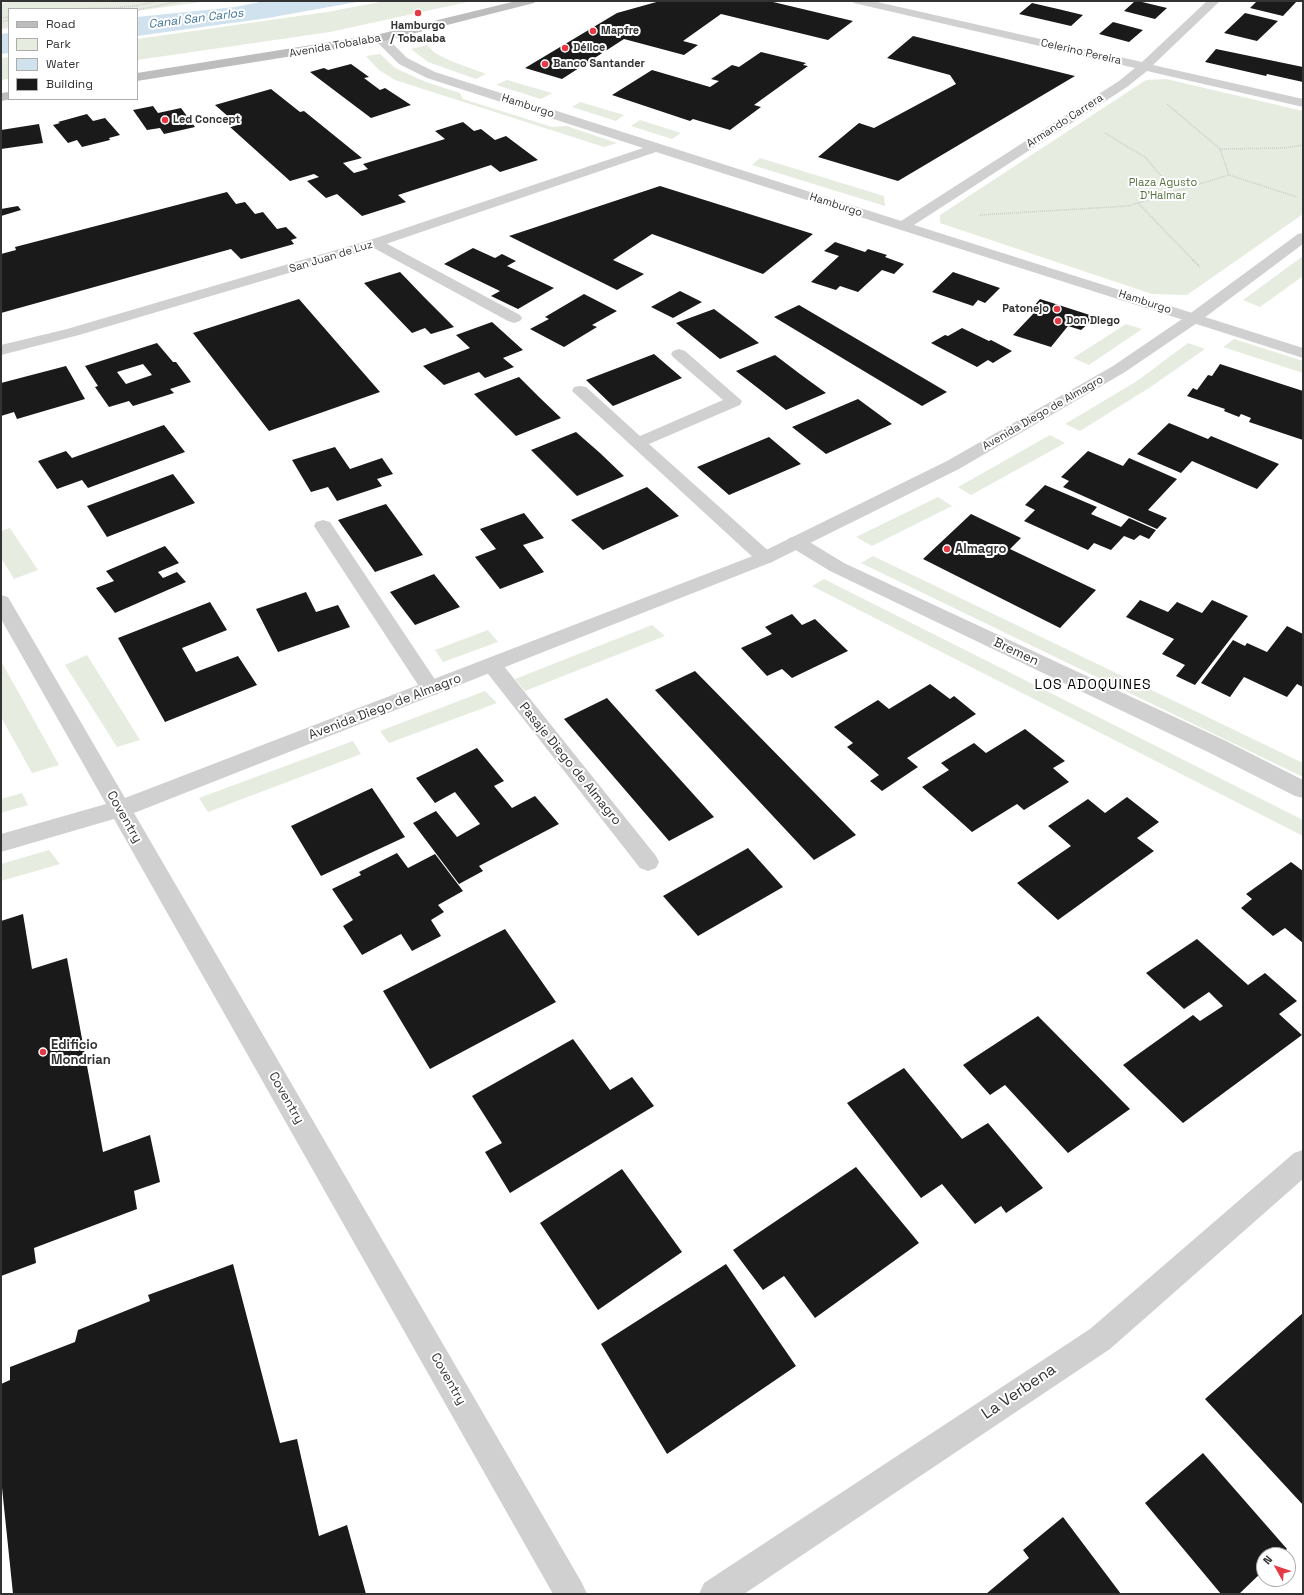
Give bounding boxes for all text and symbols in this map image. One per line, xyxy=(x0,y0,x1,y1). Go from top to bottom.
water label: Canal San Carlos xyxy=(148,6,244,32)
legend xyxy=(8,8,138,100)
marker: Hamburgo / Tobalaba xyxy=(413,8,423,18)
text: Road xyxy=(46,16,75,32)
place label: Hamburgo / Tobalaba xyxy=(390,19,446,45)
place label: Mapfre xyxy=(601,24,639,38)
marker: Mapfre xyxy=(588,26,598,36)
street label: Avenida Tobalaba xyxy=(288,31,382,61)
text: Park xyxy=(46,36,71,52)
street label: Celerino Pereira xyxy=(1039,36,1123,68)
place label: Délice xyxy=(573,41,605,55)
marker: Délice xyxy=(560,43,570,53)
text: Water xyxy=(46,56,80,72)
place label: Banco Santander xyxy=(553,57,645,71)
marker: Banco Santander xyxy=(540,59,550,69)
text: Building xyxy=(46,76,93,92)
street label: Hamburgo xyxy=(500,91,556,121)
street label: Armando Carrera xyxy=(1024,91,1106,151)
place label: Led Concept xyxy=(173,113,240,127)
marker: Led Concept xyxy=(160,115,170,125)
park label: Plaza Agusto D'Halmar xyxy=(1129,176,1197,202)
street label: Hamburgo xyxy=(808,190,864,220)
street label: San Juan de Luz xyxy=(288,238,374,276)
street label: Hamburgo xyxy=(1117,287,1173,317)
place label: Patonejo xyxy=(1002,302,1049,316)
marker: Patonejo xyxy=(1052,304,1062,314)
place label: Don Diego xyxy=(1066,314,1120,328)
marker: Don Diego xyxy=(1053,316,1063,326)
street label: Avenida Diego de Almagro xyxy=(980,373,1106,453)
place label: Almagro xyxy=(955,541,1006,557)
marker: Almagro xyxy=(942,544,952,554)
street label: Bremen xyxy=(991,635,1041,669)
street label: Avenida Diego de Almagro xyxy=(306,671,464,743)
district label: LOS ADOQUINES xyxy=(1034,677,1152,693)
street label: Pasaje Diego de Almagro xyxy=(516,700,624,828)
street label: Coventry xyxy=(103,788,145,846)
place label: Edificio Mondrian xyxy=(51,1037,111,1068)
marker: Edificio Mondrian xyxy=(38,1047,48,1057)
street label: Coventry xyxy=(265,1069,307,1127)
street label: Coventry xyxy=(427,1350,469,1408)
street label: La Verbena xyxy=(978,1360,1060,1424)
north arrow xyxy=(1256,1547,1296,1587)
text: N xyxy=(1260,1553,1275,1567)

